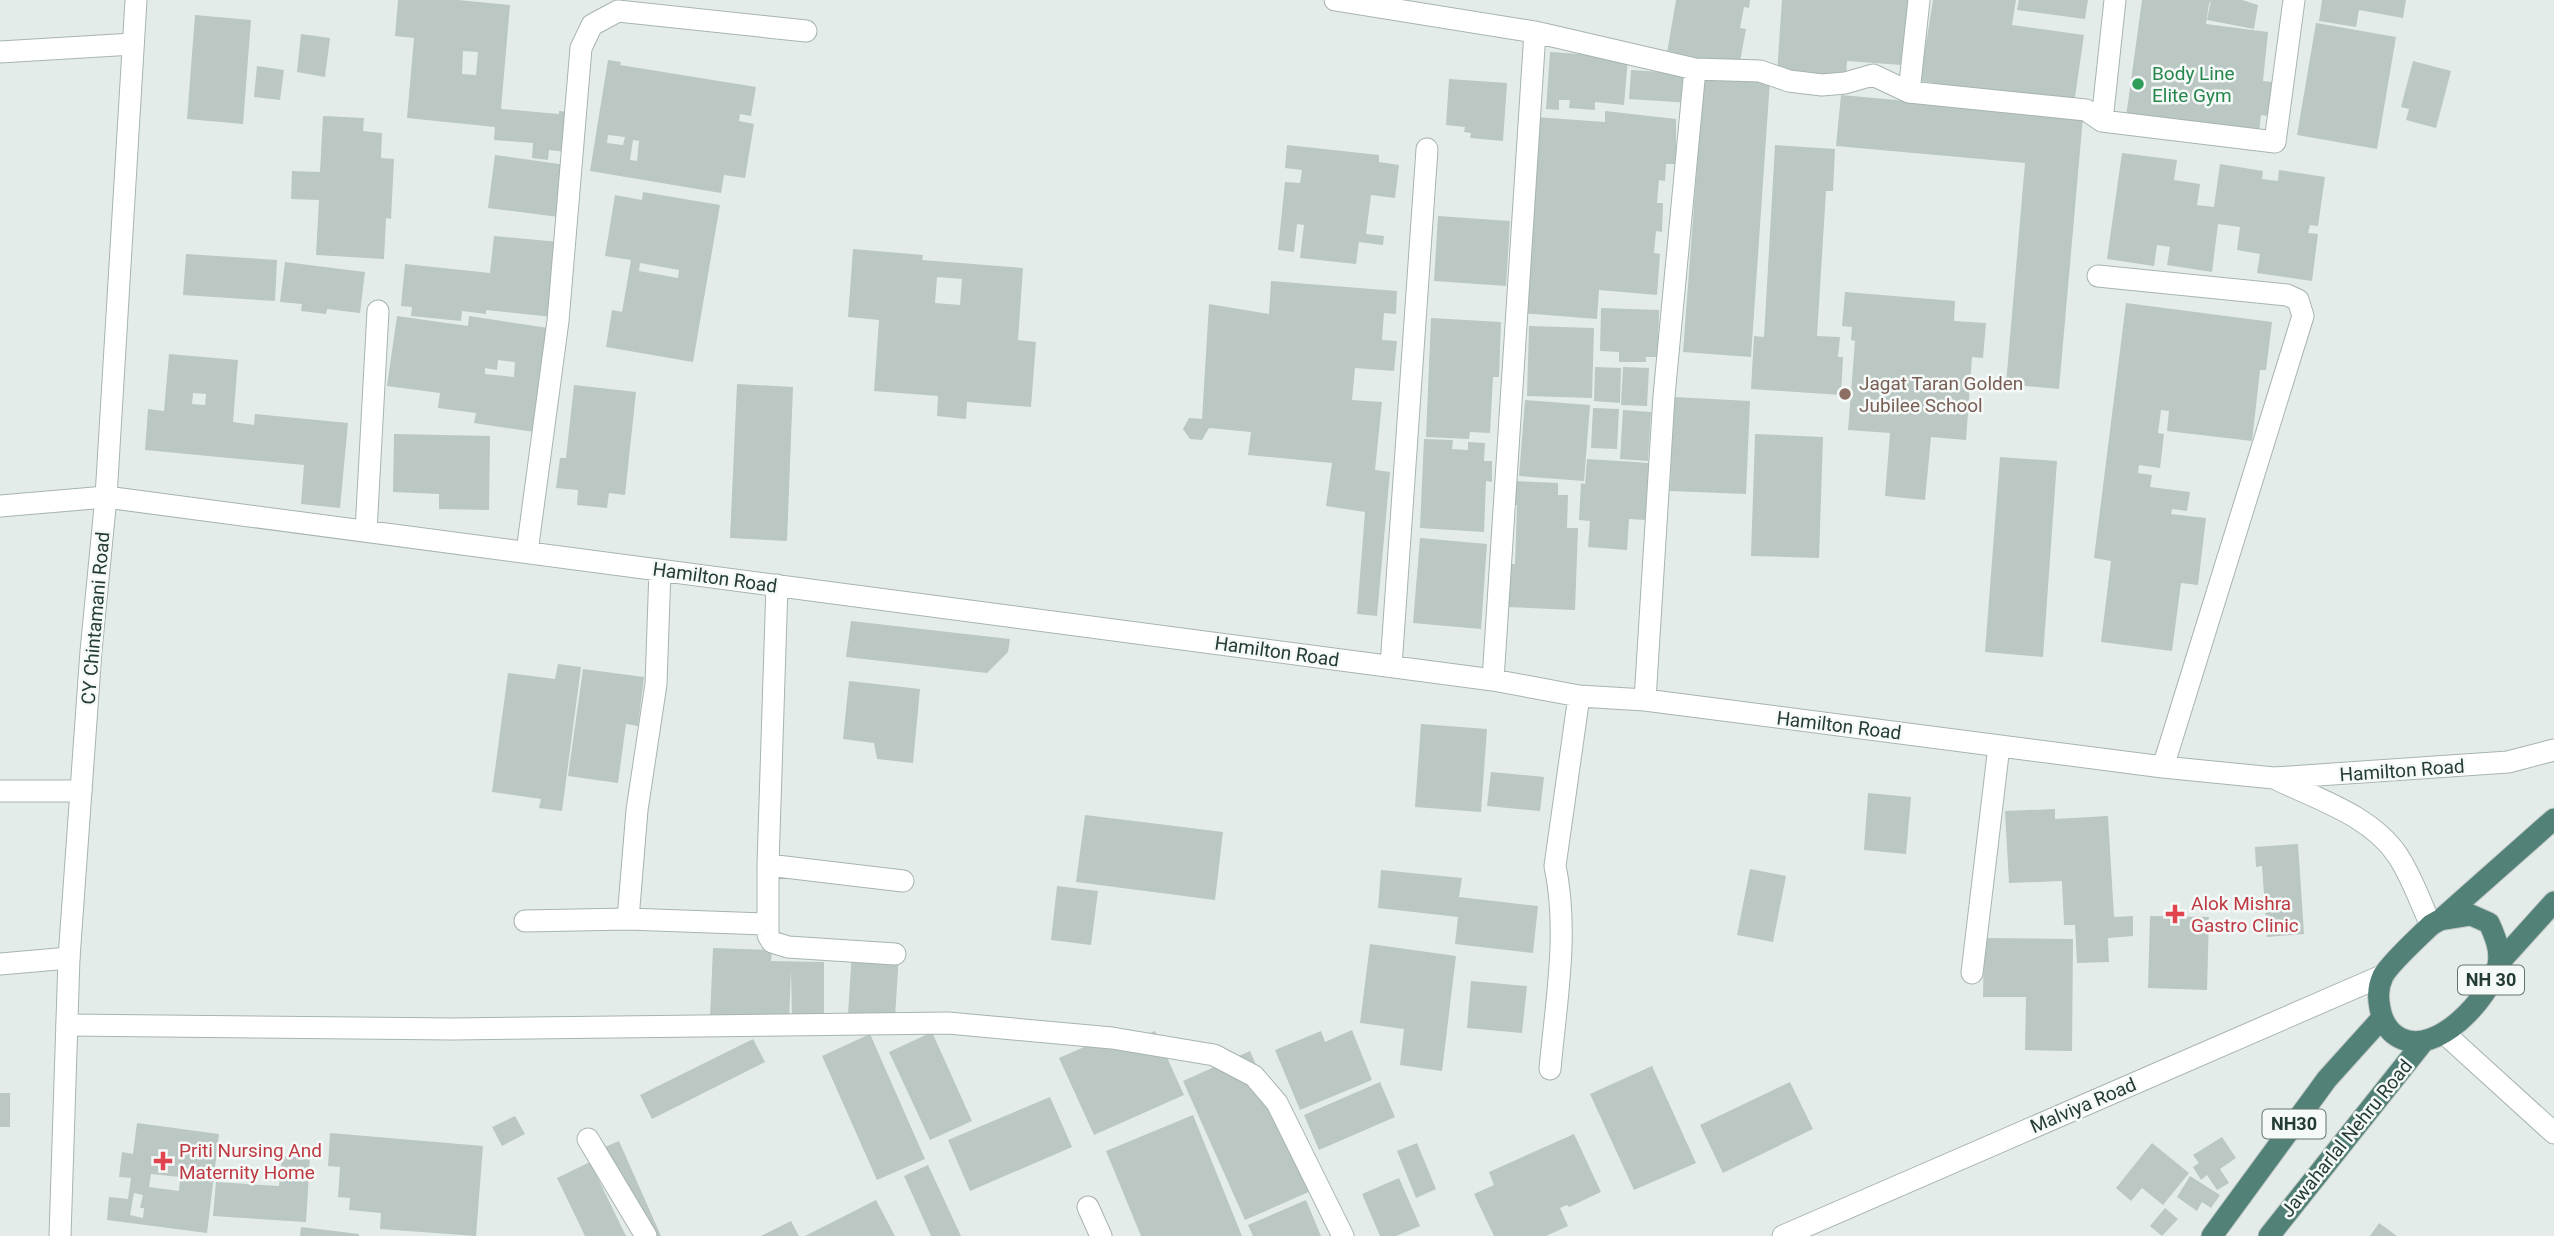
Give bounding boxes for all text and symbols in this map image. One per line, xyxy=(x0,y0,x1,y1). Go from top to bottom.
place label: Body Line Elite Gym xyxy=(2152,62,2235,107)
marker: Body Line Elite Gym xyxy=(2130,76,2146,92)
place label: Jagat Taran Golden Jubilee School xyxy=(1859,372,2023,417)
marker: Jagat Taran Golden Jubilee School xyxy=(1837,386,1853,402)
street label: CY Chintamani Road xyxy=(76,531,115,705)
street label: Hamilton Road xyxy=(651,557,779,598)
street label: Hamilton Road xyxy=(1213,631,1341,672)
street label: Hamilton Road xyxy=(1775,706,1903,745)
street label: Hamilton Road xyxy=(2339,755,2465,786)
place label: Alok Mishra Gastro Clinic xyxy=(2191,892,2299,937)
marker: Alok Mishra Gastro Clinic xyxy=(2165,904,2185,924)
road number: NH 30 xyxy=(2458,965,2524,995)
street label: Jawaharlal Nehru Road xyxy=(2276,1055,2417,1222)
street label: Malviya Road xyxy=(2027,1073,2140,1138)
road number: NH30 xyxy=(2262,1110,2326,1139)
place label: Priti Nursing And Maternity Home xyxy=(179,1139,322,1184)
marker: Priti Nursing And Maternity Home xyxy=(153,1151,173,1171)

